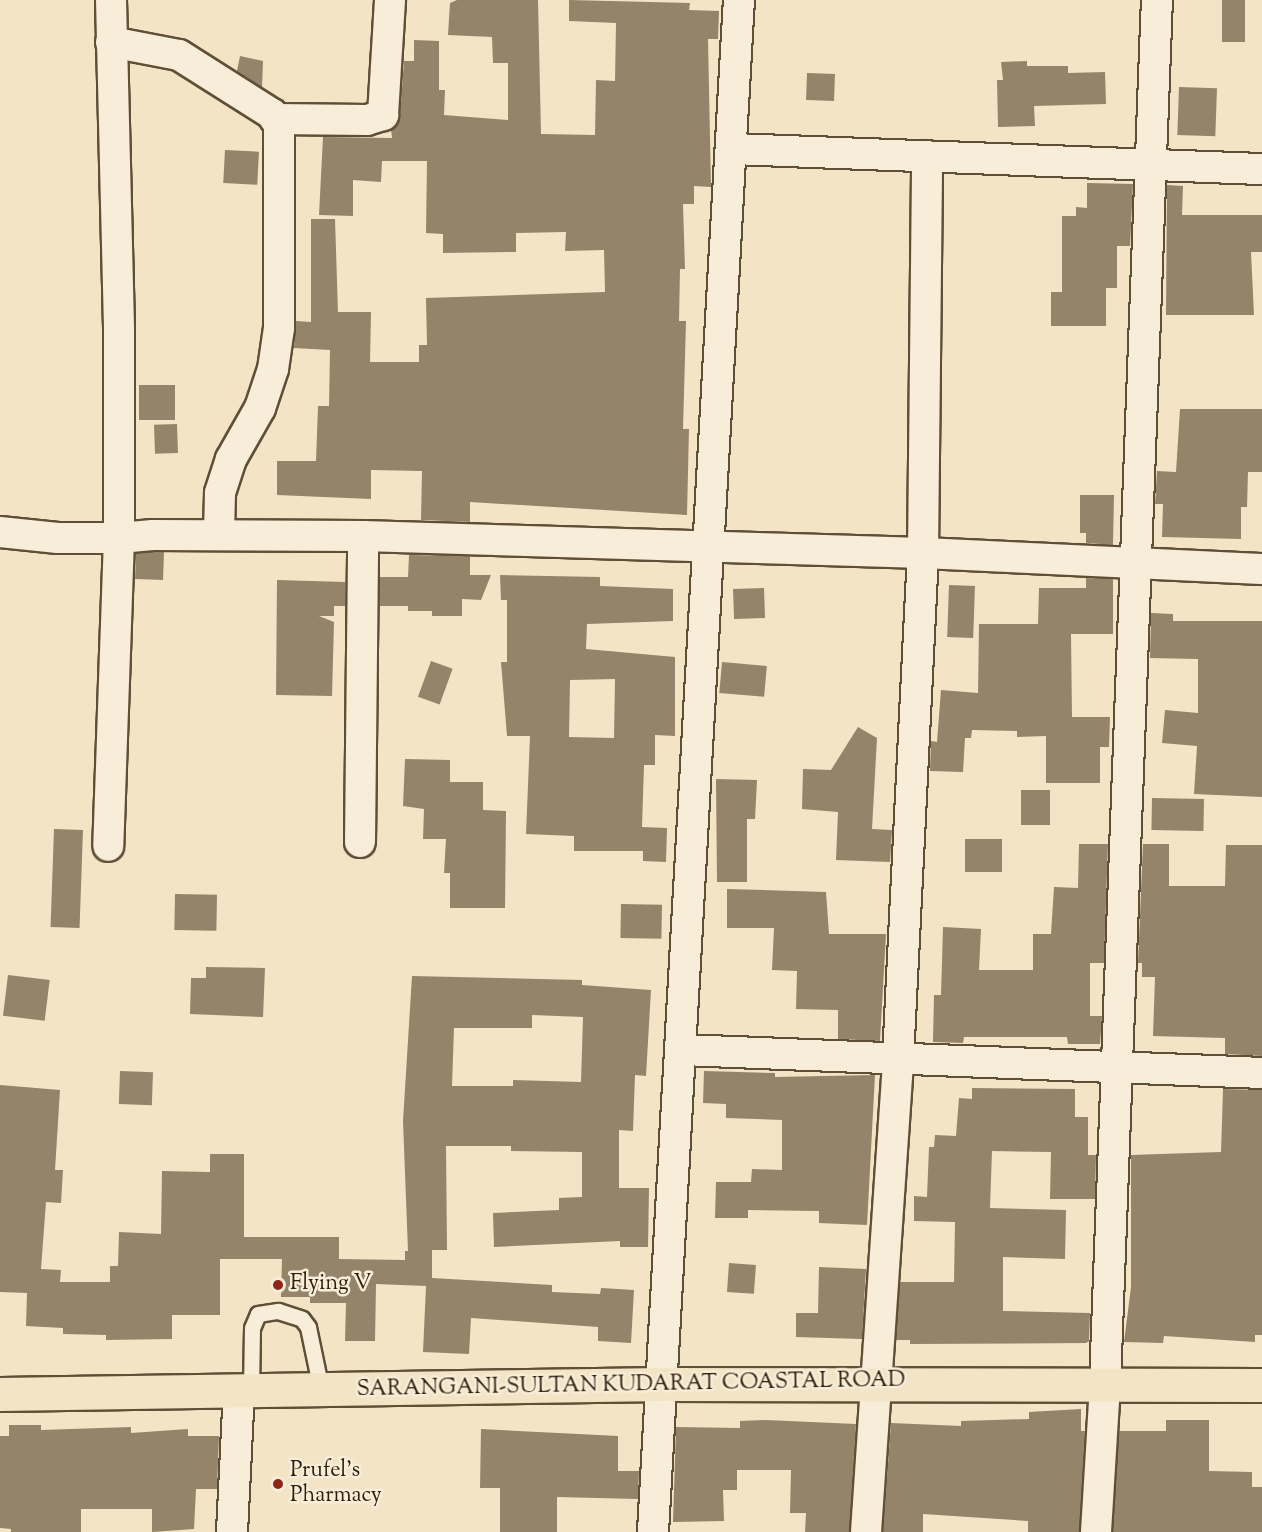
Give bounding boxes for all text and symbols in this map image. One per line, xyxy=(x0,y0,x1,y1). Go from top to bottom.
place label: Flying V xyxy=(290,1272,371,1298)
marker: Flying V xyxy=(271,1278,285,1292)
street label: SARANGANI-SULTAN KUDARAT COASTAL ROAD xyxy=(356,1368,906,1404)
place label: Prufel's Pharmacy xyxy=(290,1458,382,1510)
marker: Prufel's Pharmacy xyxy=(271,1477,285,1491)

